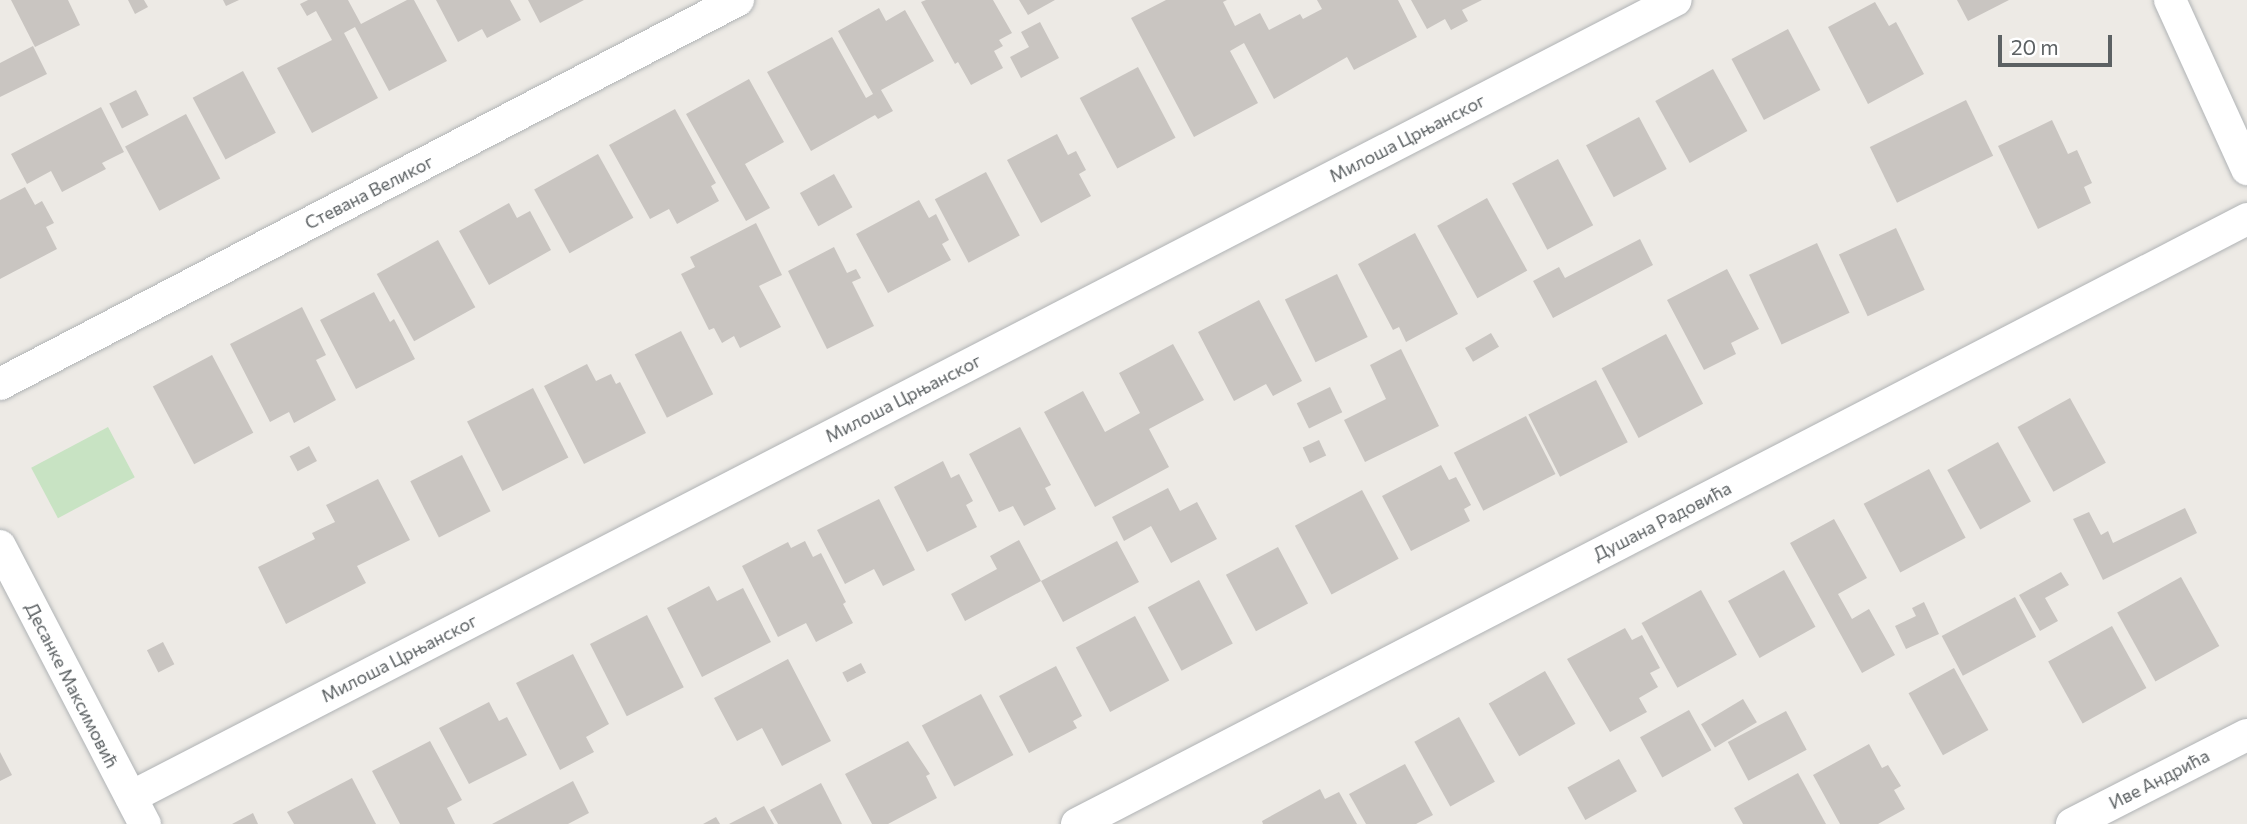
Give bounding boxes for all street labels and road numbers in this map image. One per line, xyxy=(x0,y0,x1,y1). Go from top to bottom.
street label: Милоша Црњанског xyxy=(1325,89,1489,187)
street label: Стевана Великог xyxy=(301,150,437,234)
street label: Милоша Црњанског xyxy=(821,349,985,447)
street label: Душана Радовића xyxy=(1589,477,1735,565)
street label: Десанке Максимовић xyxy=(21,599,123,771)
street label: Милоша Црњанског xyxy=(317,609,481,707)
street label: Иве Андрића xyxy=(2105,744,2213,814)

